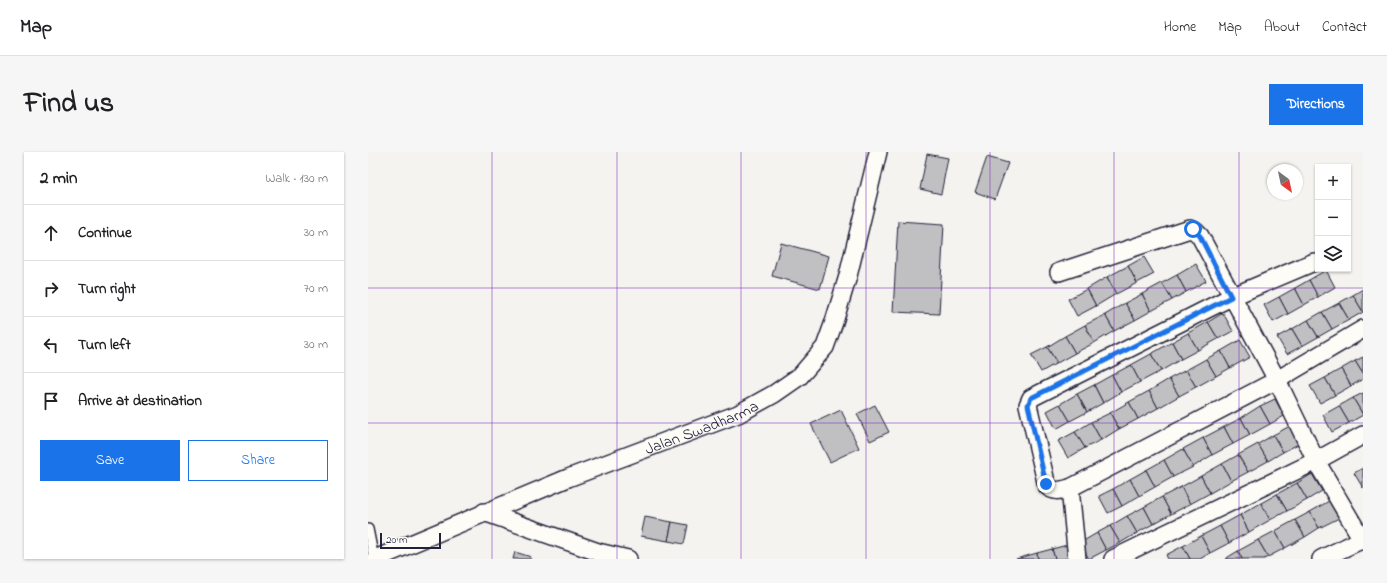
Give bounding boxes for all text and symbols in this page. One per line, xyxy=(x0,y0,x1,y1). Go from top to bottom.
text: Map xyxy=(20,14,52,41)
text: Home xyxy=(1164,17,1196,38)
text: Map xyxy=(1218,17,1242,38)
text: About xyxy=(1264,17,1300,38)
text: Contact xyxy=(1322,17,1367,38)
text: Find us xyxy=(24,84,114,125)
button: Directions xyxy=(1269,84,1363,125)
north arrow xyxy=(1267,164,1303,200)
map controls xyxy=(1315,164,1351,272)
button: + xyxy=(1315,164,1351,200)
text: 2 min xyxy=(40,166,77,191)
text: Walk · 130 m xyxy=(265,169,328,188)
button: − xyxy=(1315,200,1351,236)
route start xyxy=(1184,220,1202,238)
icon: ahead xyxy=(40,222,62,244)
text: Continue xyxy=(78,222,132,244)
text: 30 m xyxy=(304,223,328,242)
button: layers xyxy=(1315,236,1351,272)
icon: right xyxy=(40,278,62,300)
text: Turn right xyxy=(78,278,136,300)
text: 70 m xyxy=(304,279,328,298)
icon: left xyxy=(40,334,62,356)
text: Turn left xyxy=(78,334,131,356)
text: 30 m xyxy=(304,335,328,354)
icon: arrive xyxy=(40,390,62,412)
text: Arrive at destination xyxy=(78,390,202,412)
street label: Jalan Swadharma xyxy=(642,395,763,462)
button: Save xyxy=(40,440,180,481)
button: Share xyxy=(188,440,328,481)
route end xyxy=(1037,475,1055,493)
scale bar xyxy=(380,531,441,550)
text: 20 m xyxy=(386,532,408,548)

